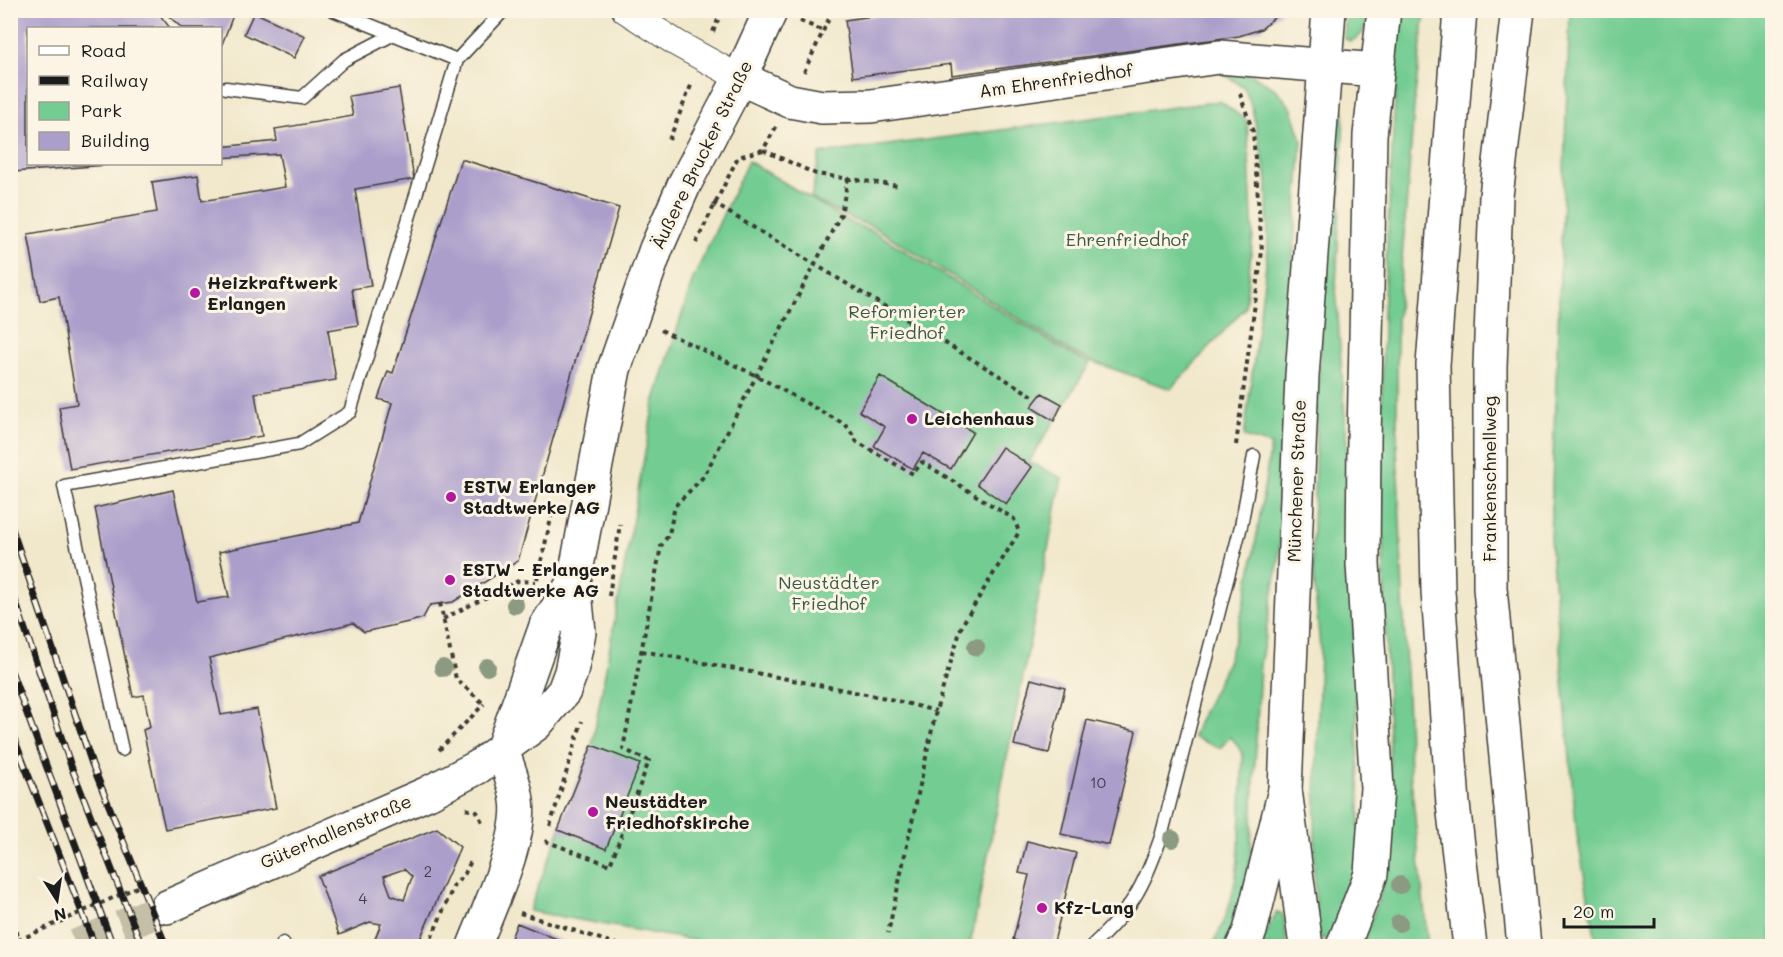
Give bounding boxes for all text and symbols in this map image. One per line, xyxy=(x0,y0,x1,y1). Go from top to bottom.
legend xyxy=(27,27,222,165)
text: Road xyxy=(81,38,126,62)
street label: Äußere Brucker Straße xyxy=(645,56,757,253)
street label: Am Ehrenfriedhof xyxy=(977,57,1135,103)
text: Railway xyxy=(81,68,148,92)
text: Park xyxy=(81,98,122,122)
text: Building xyxy=(81,128,149,152)
park label: Ehrenfriedhof xyxy=(1066,227,1189,251)
place label: Heizkraftwerk Erlangen xyxy=(207,270,338,315)
marker: Heizkraftwerk Erlangen xyxy=(188,286,202,300)
park label: Reformierter Friedhof xyxy=(848,299,966,344)
street label: Frankenschnellweg xyxy=(1477,396,1501,562)
street label: Münchener Straße xyxy=(1281,399,1311,563)
place label: Leichenhaus xyxy=(924,406,1034,430)
marker: Leichenhaus xyxy=(905,412,919,426)
place label: ESTW Erlanger Stadtwerke AG xyxy=(463,474,600,519)
marker: ESTW Erlanger Stadtwerke AG xyxy=(444,490,458,504)
place label: ESTW - Erlanger Stadtwerke AG xyxy=(462,557,609,602)
park label: Neustädter Friedhof xyxy=(778,570,880,615)
marker: ESTW - Erlanger Stadtwerke AG xyxy=(443,573,457,587)
house number: 10 xyxy=(1090,772,1106,792)
street label: Güterhallenstraße xyxy=(256,788,415,874)
place label: Neustädter Friedhofskirche xyxy=(605,789,750,834)
marker: Neustädter Friedhofskirche xyxy=(586,805,600,819)
house number: 2 xyxy=(424,861,432,881)
north arrow xyxy=(27,870,87,930)
house number: 4 xyxy=(359,888,368,908)
scale bar xyxy=(1564,891,1654,929)
place label: Kfz-Lang xyxy=(1054,895,1134,919)
text: 20 m xyxy=(1573,899,1614,923)
marker: Kfz-Lang xyxy=(1035,901,1049,915)
text: N xyxy=(52,904,68,927)

